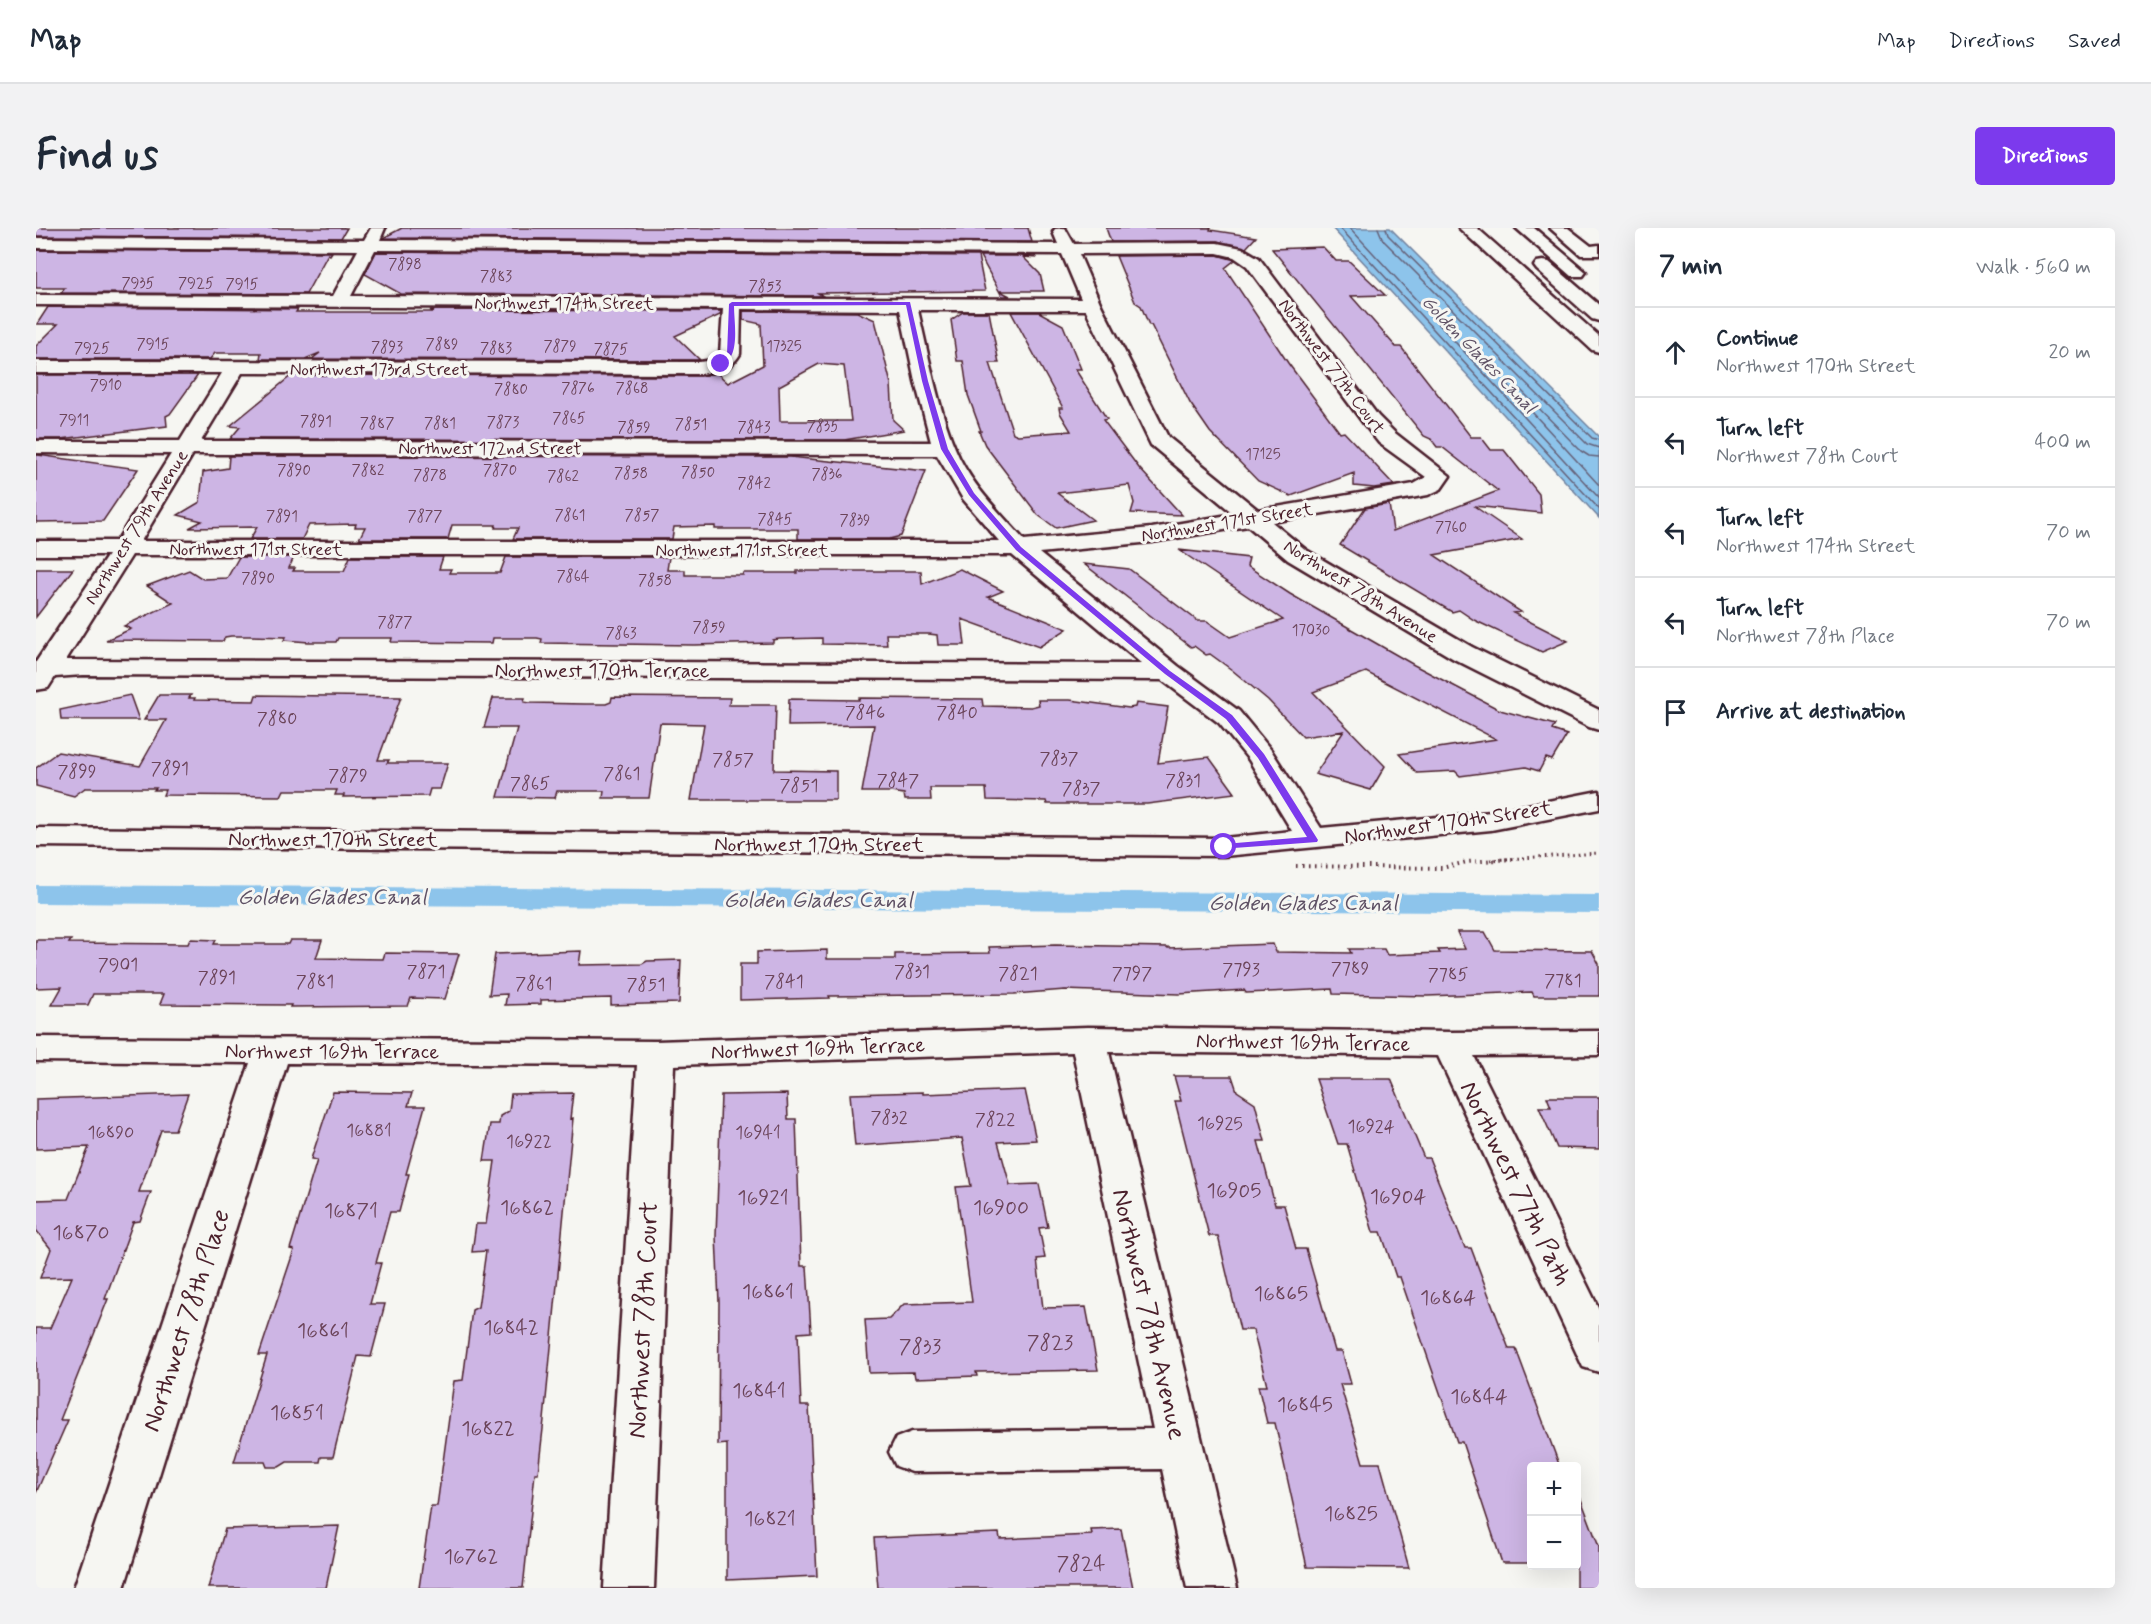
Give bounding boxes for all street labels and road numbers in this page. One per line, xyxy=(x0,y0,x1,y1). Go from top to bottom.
street label: Northwest 174th Street xyxy=(474,292,654,316)
street label: Northwest 77th Court xyxy=(1272,294,1390,439)
street label: Northwest 173rd Street xyxy=(290,358,468,382)
street label: Northwest 172nd Street xyxy=(398,437,582,461)
street label: Northwest 79th Avenue xyxy=(79,445,194,610)
street label: Northwest 171st Street xyxy=(1140,498,1315,548)
street label: Northwest 78th Avenue xyxy=(1279,535,1442,649)
street label: Northwest 171st Street xyxy=(169,538,343,562)
street label: Northwest 171st Street xyxy=(655,539,829,563)
street label: Northwest 170th Terrace xyxy=(495,657,710,685)
street label: Northwest 170th Street xyxy=(1342,794,1555,851)
street label: Northwest 170th Street xyxy=(228,826,439,854)
street label: Northwest 170th Street xyxy=(714,831,925,859)
street label: Northwest 169th Terrace xyxy=(1196,1027,1411,1059)
street label: Northwest 169th Terrace xyxy=(710,1031,926,1067)
street label: Northwest 169th Terrace xyxy=(225,1038,439,1066)
street label: Northwest 77th Path xyxy=(1451,1076,1580,1292)
street label: Northwest 78th Avenue xyxy=(1103,1186,1194,1443)
street label: Northwest 78th Court xyxy=(621,1201,667,1440)
street label: Northwest 78th Place xyxy=(135,1205,239,1436)

